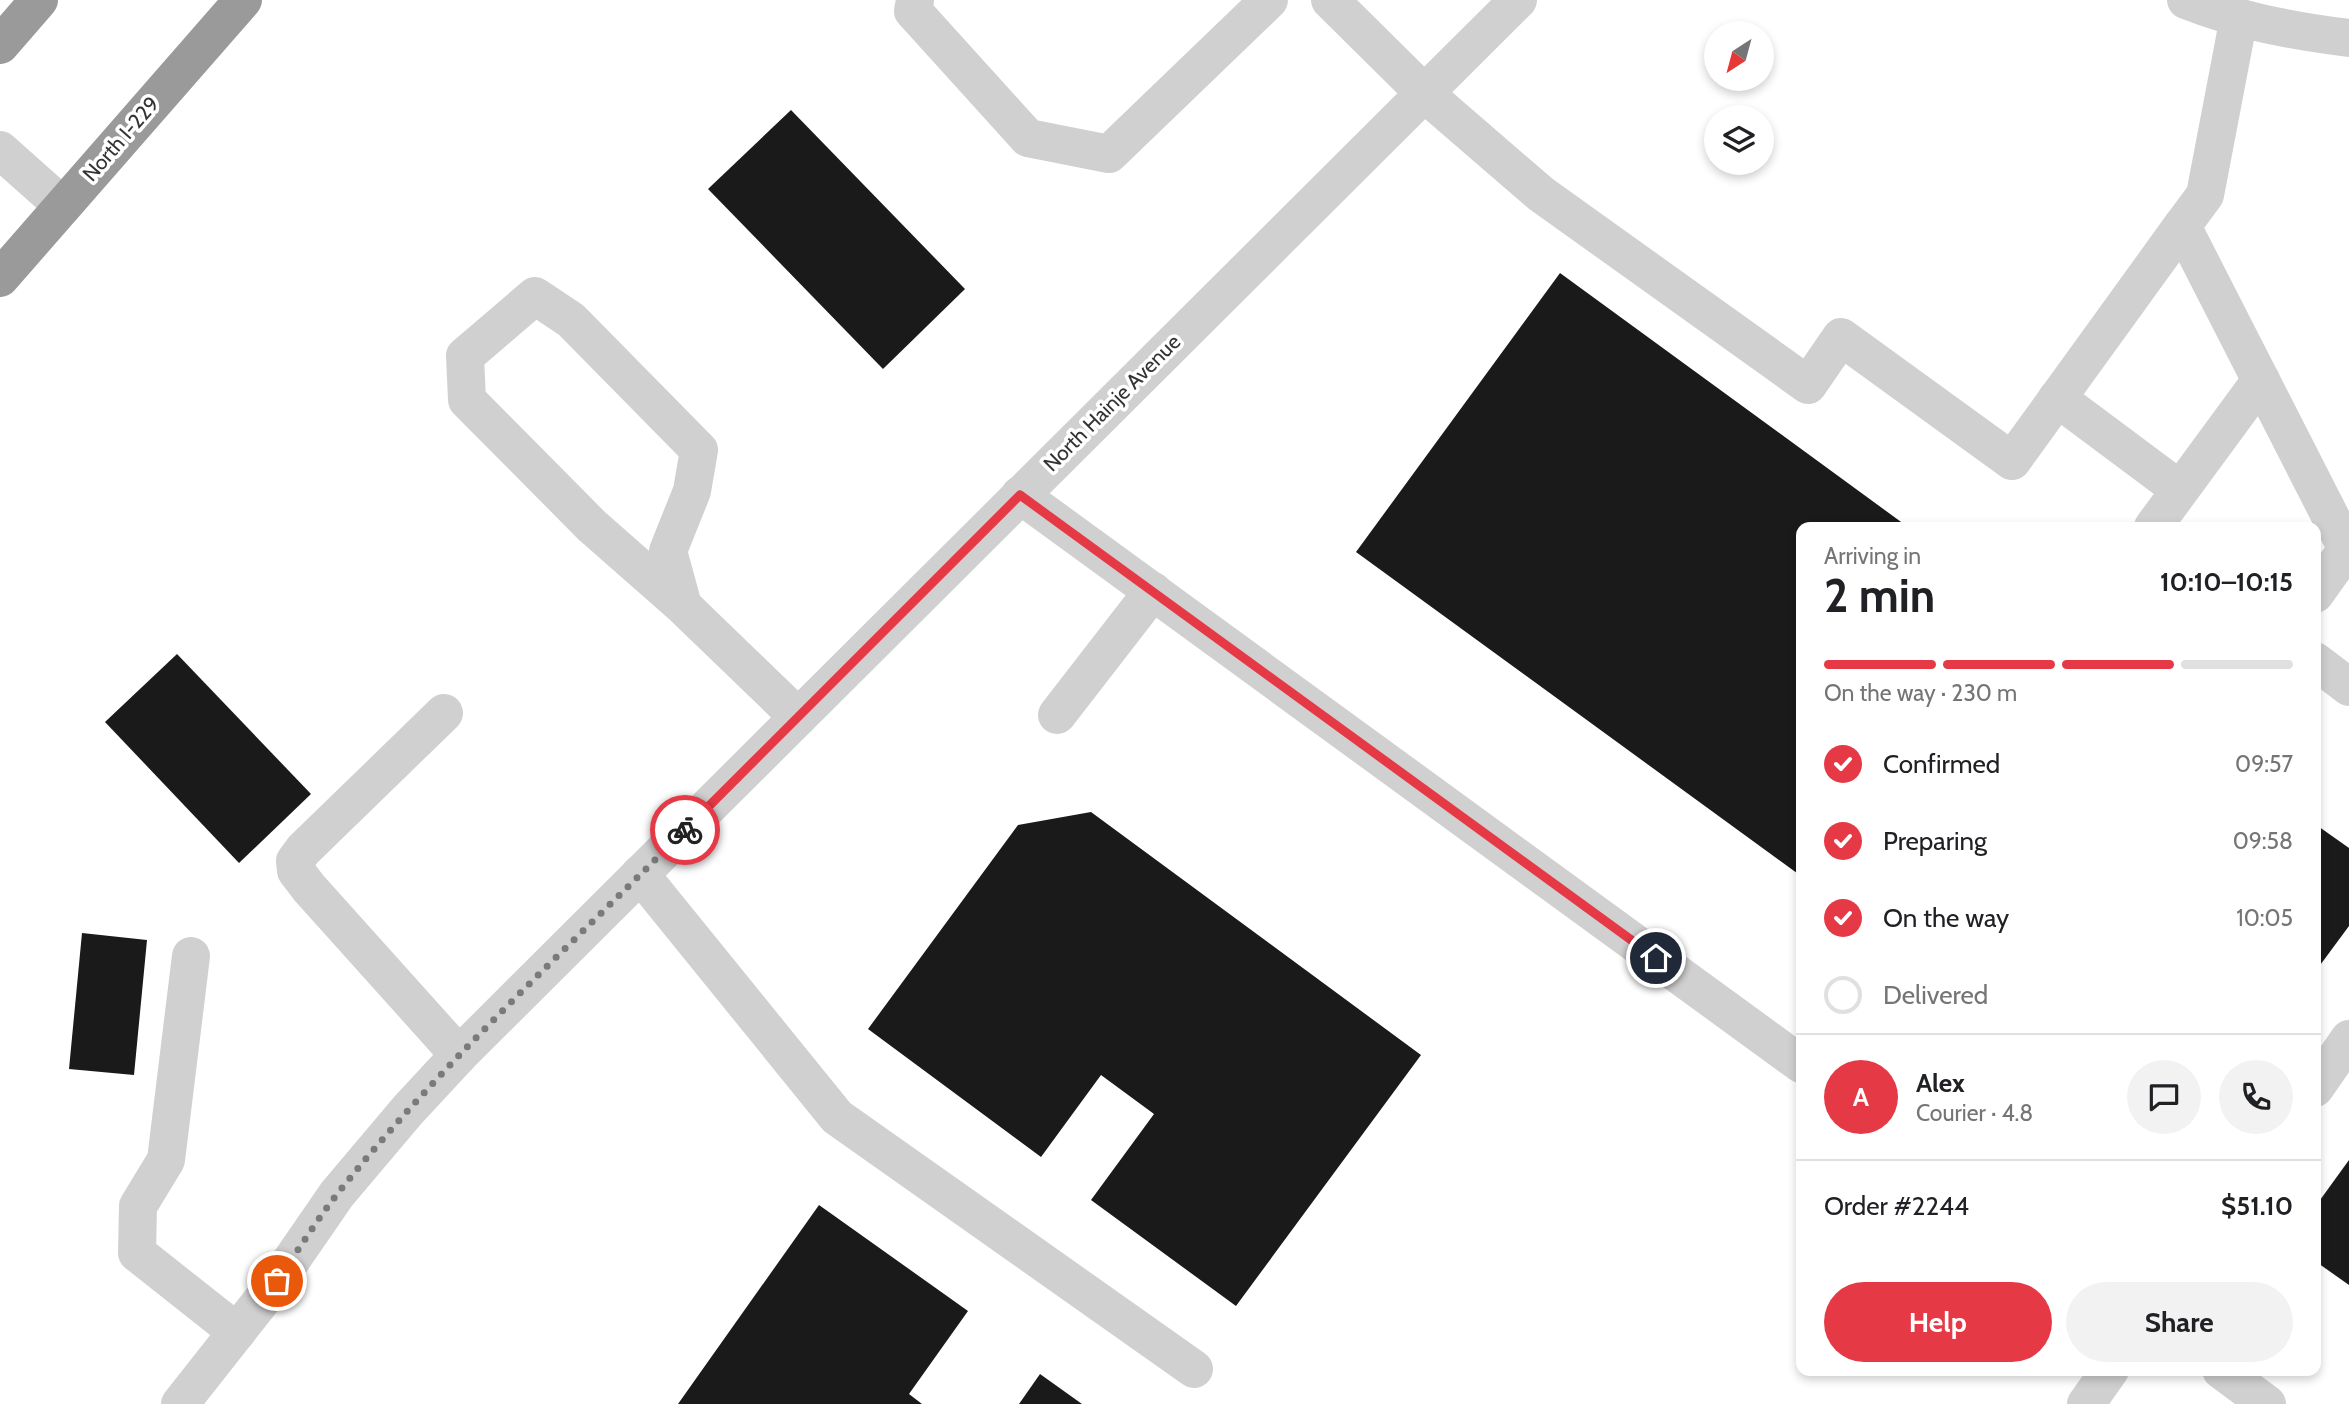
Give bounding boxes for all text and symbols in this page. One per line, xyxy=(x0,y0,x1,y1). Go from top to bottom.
north arrow xyxy=(1704,21,1774,91)
map controls xyxy=(1704,21,1774,175)
street label: North I-229 xyxy=(77,91,164,186)
button: layers xyxy=(1704,105,1774,175)
street label: North Hainje Avenue xyxy=(1038,329,1186,477)
text: Arriving in xyxy=(1824,542,1921,570)
text: 10:10–10:15 xyxy=(2160,566,2293,598)
text: 2 min xyxy=(1824,568,1935,624)
text: On the way · 230 m xyxy=(1824,679,2017,707)
icon: check xyxy=(1824,745,1862,783)
text: Confirmed xyxy=(1883,748,2000,780)
text: 09:57 xyxy=(2235,750,2293,778)
courier xyxy=(650,795,720,865)
icon: bike xyxy=(666,811,704,849)
icon: check xyxy=(1824,822,1862,860)
text: Preparing xyxy=(1883,825,1987,857)
text: 09:58 xyxy=(2233,827,2293,855)
icon: check xyxy=(1824,899,1862,937)
text: On the way xyxy=(1883,902,2009,934)
text: 10:05 xyxy=(2236,904,2293,932)
pin xyxy=(1626,928,1686,988)
icon: home xyxy=(1637,939,1675,977)
text: Delivered xyxy=(1883,979,1988,1011)
button: chat xyxy=(2127,1060,2201,1134)
button: phone xyxy=(2219,1060,2293,1134)
text: Alex xyxy=(1916,1067,1965,1099)
text: A xyxy=(1853,1081,1869,1113)
text: Courier · 4.8 xyxy=(1916,1099,2033,1127)
text: Order #2244 xyxy=(1824,1190,1969,1222)
text: $51.10 xyxy=(2221,1190,2293,1222)
pin xyxy=(247,1251,307,1311)
icon: bag xyxy=(258,1262,296,1300)
button: Help xyxy=(1824,1282,2052,1362)
button: Share xyxy=(2066,1282,2293,1362)

